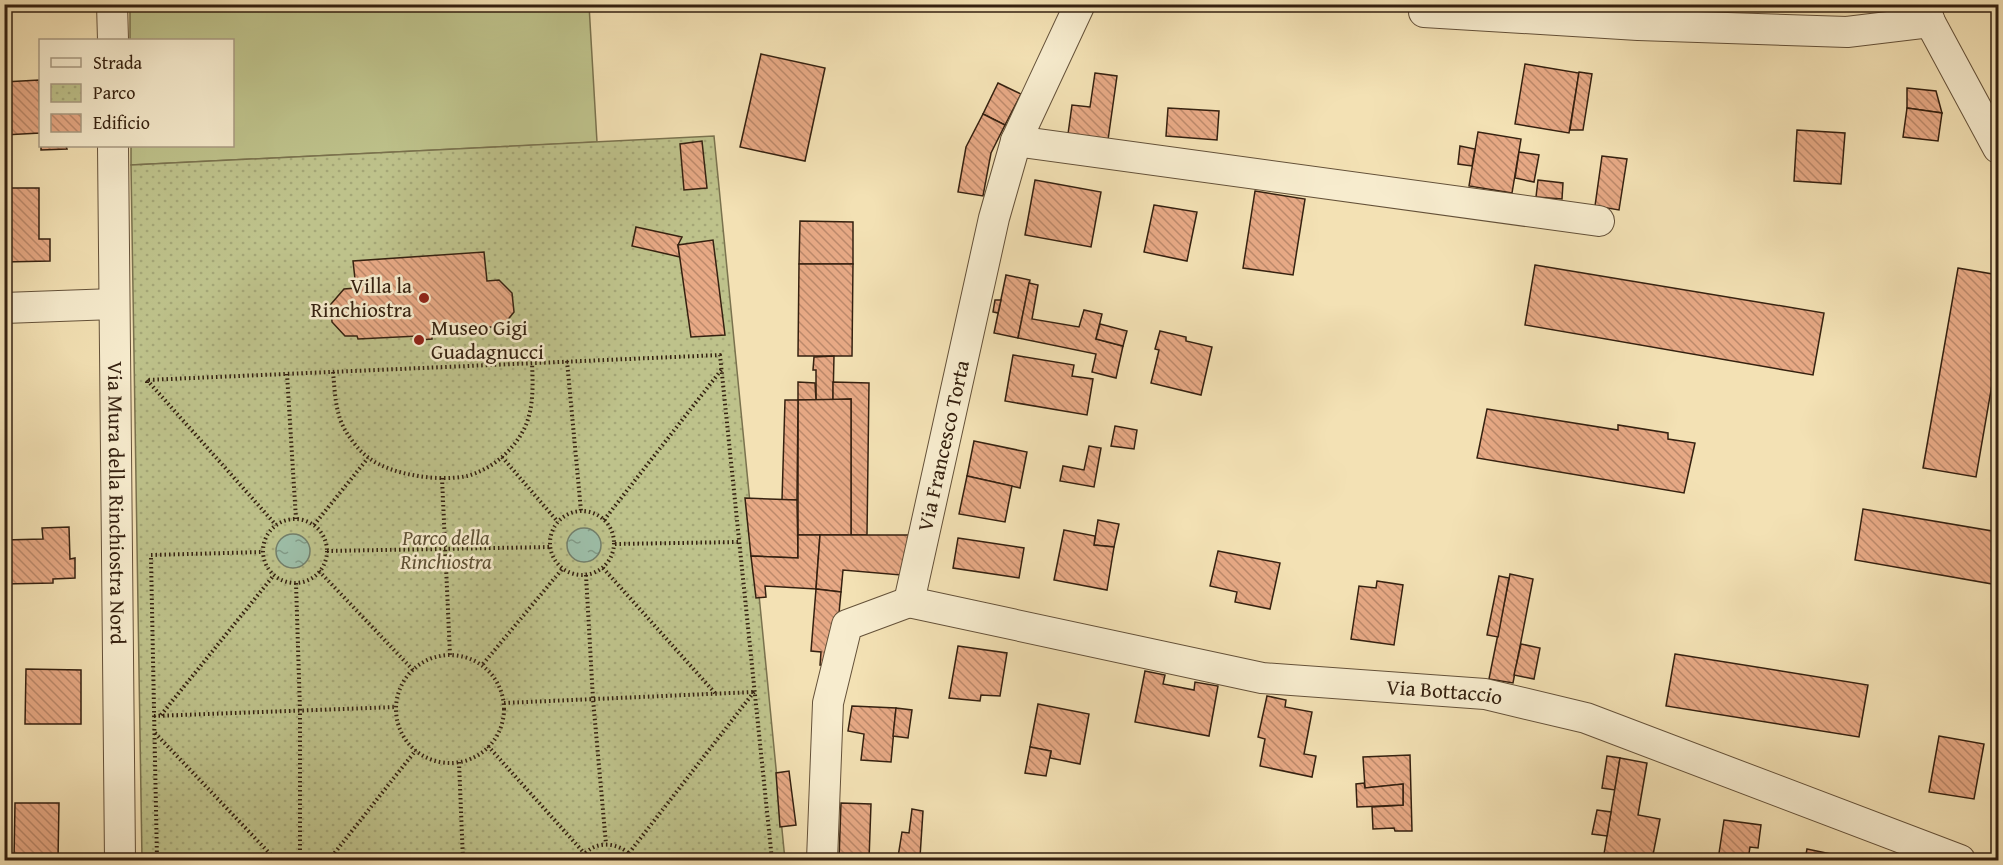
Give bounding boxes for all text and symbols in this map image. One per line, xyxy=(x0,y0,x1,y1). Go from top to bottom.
legend xyxy=(39,39,234,147)
text: Strada xyxy=(93,49,143,76)
text: Parco xyxy=(93,79,136,106)
text: Edificio xyxy=(93,109,150,136)
place label: Villa la Rinchiostra xyxy=(311,270,412,325)
marker: Villa la Rinchiostra xyxy=(417,291,431,305)
place label: Museo Gigi Guadagnucci xyxy=(431,312,544,367)
marker: Museo Gigi Guadagnucci xyxy=(412,333,426,347)
street label: Via Francesco Torta xyxy=(909,357,977,534)
street label: Via Mura della Rinchiostra Nord xyxy=(100,361,134,646)
park label: Parco della Rinchiostra xyxy=(399,522,492,577)
street label: Via Bottaccio xyxy=(1385,671,1506,713)

